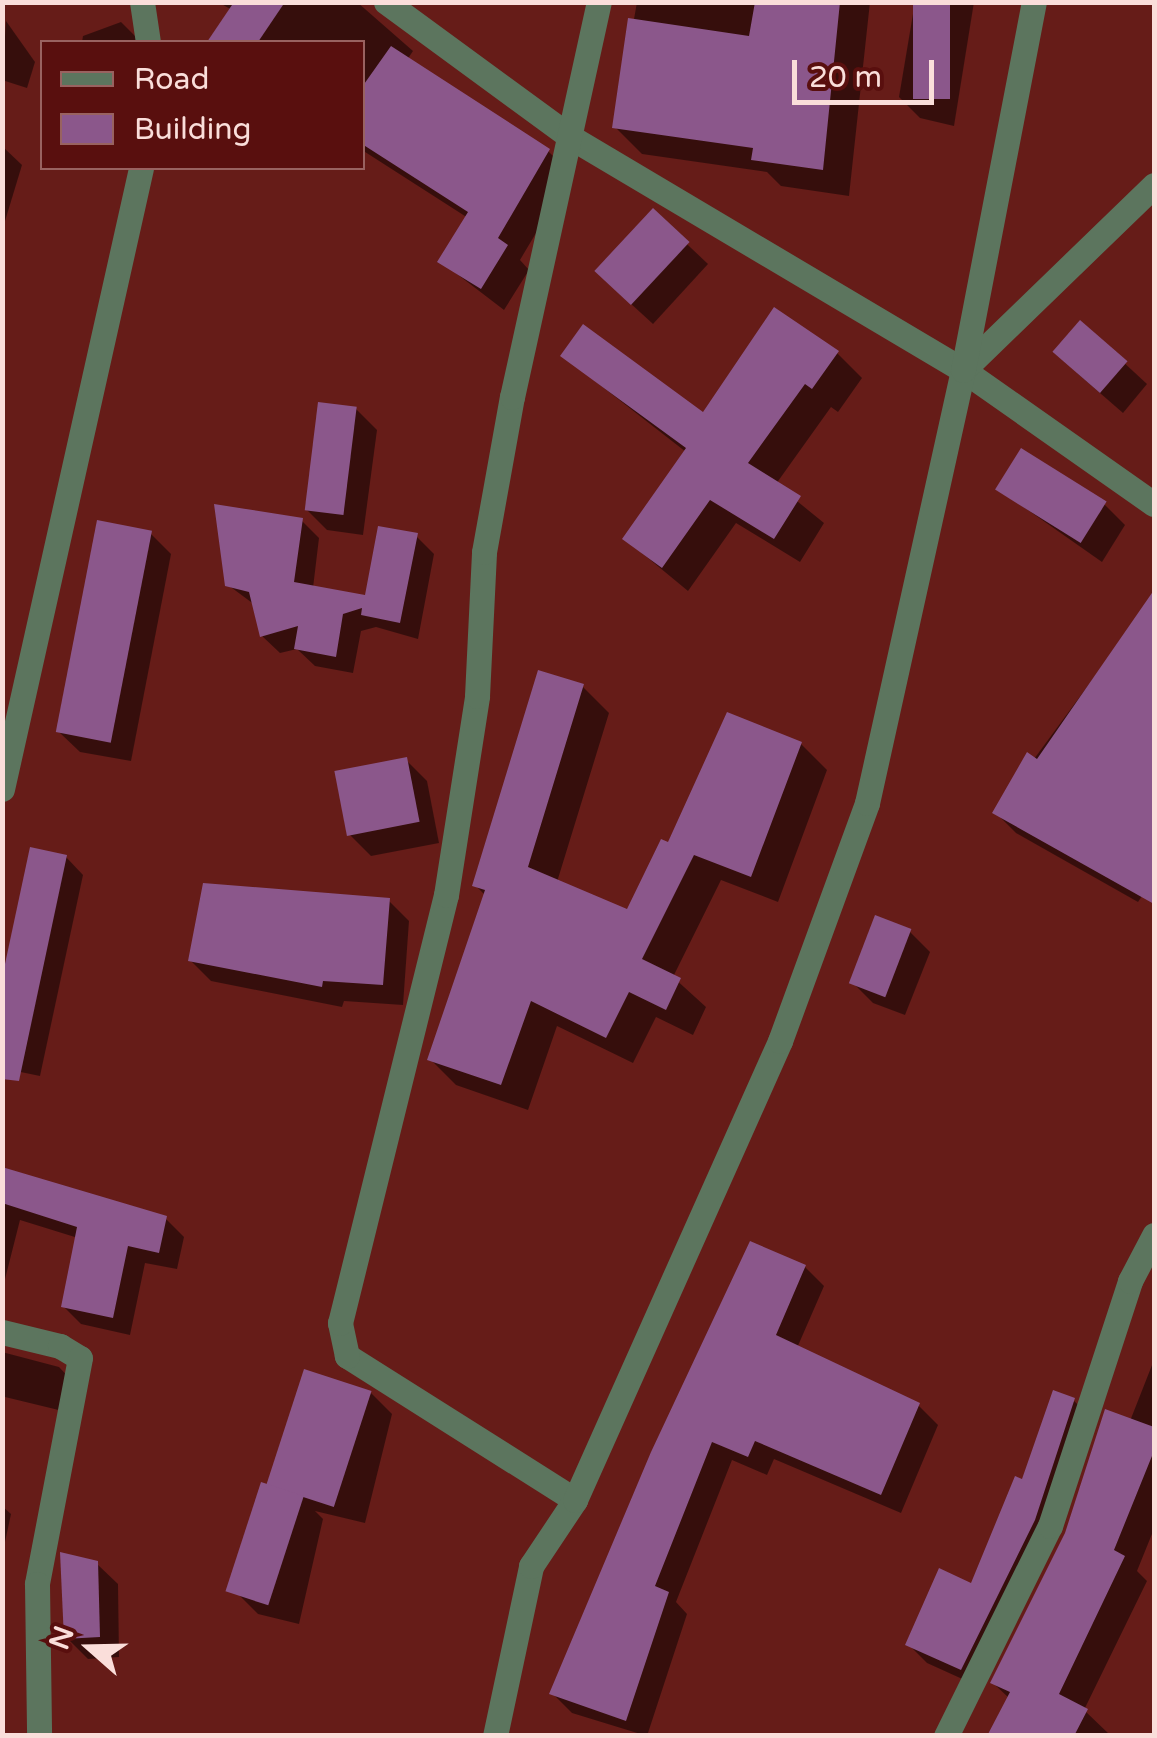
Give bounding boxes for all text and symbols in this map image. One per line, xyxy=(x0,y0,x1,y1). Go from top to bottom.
legend xyxy=(40,40,365,170)
scale bar xyxy=(797,40,940,102)
text: 20 m xyxy=(809,59,882,96)
text: Road xyxy=(134,61,209,98)
text: Building xyxy=(134,111,251,148)
north arrow xyxy=(40,1598,140,1698)
text: N xyxy=(42,1621,82,1654)

